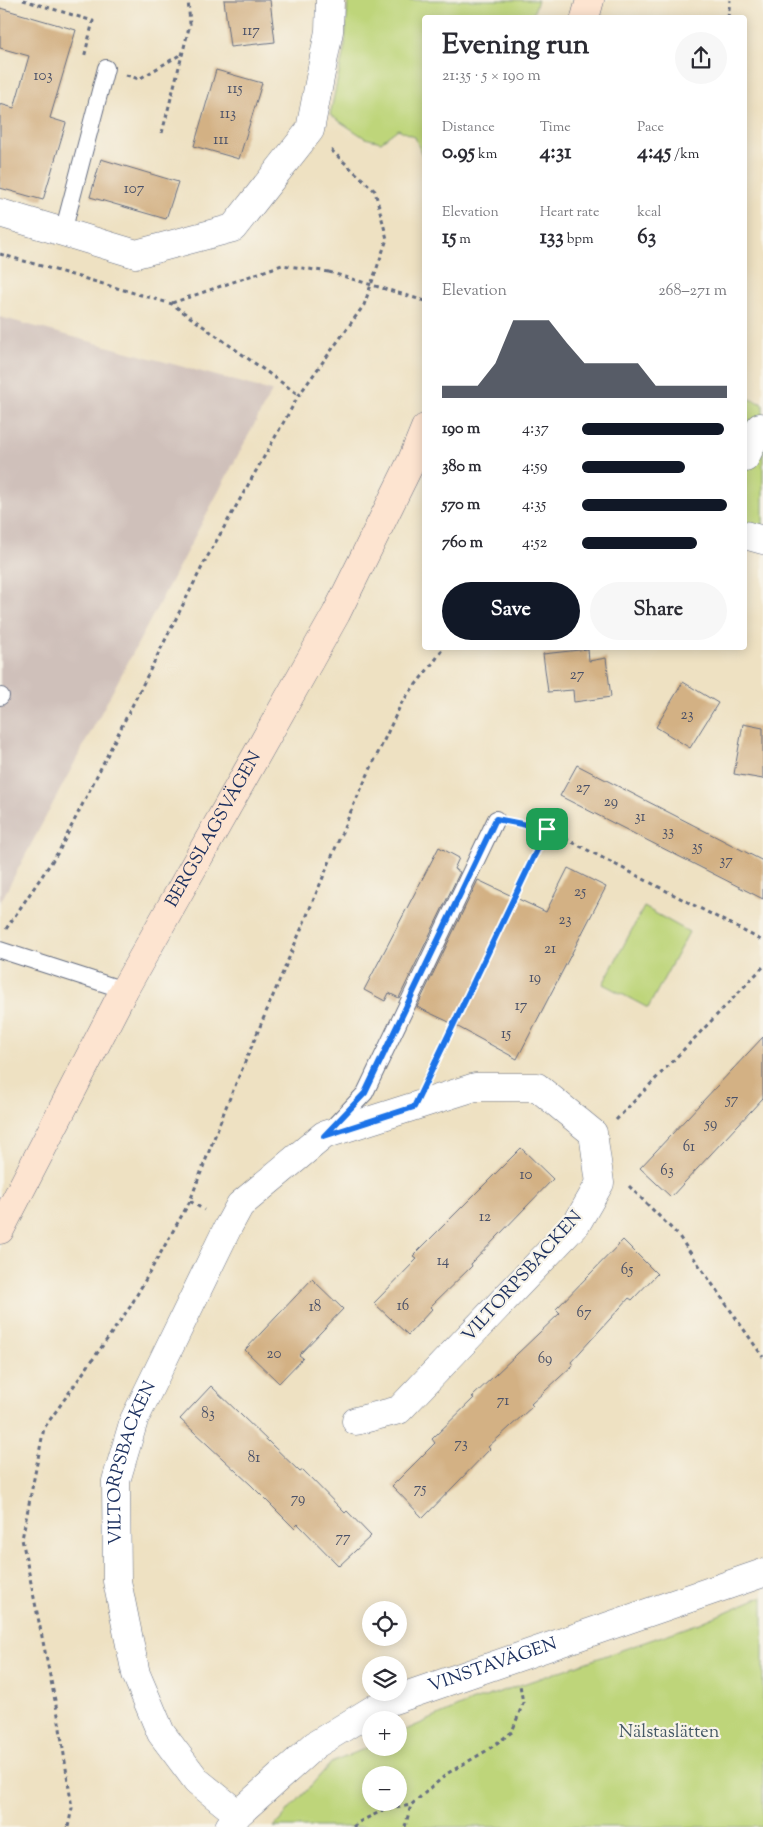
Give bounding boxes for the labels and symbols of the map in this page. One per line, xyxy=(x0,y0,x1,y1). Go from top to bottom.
house number: 117 xyxy=(242,21,260,42)
house number: 103 xyxy=(34,66,52,87)
house number: 115 xyxy=(227,79,243,100)
house number: 113 xyxy=(220,104,236,125)
house number: 111 xyxy=(213,130,229,151)
house number: 107 xyxy=(124,179,145,200)
house number: 27 xyxy=(570,665,585,686)
house number: 23 xyxy=(680,705,694,726)
street label: BERGSLAGSVÄGEN xyxy=(160,747,269,913)
house number: 27 xyxy=(576,778,591,799)
house number: 29 xyxy=(604,792,618,813)
house number: 31 xyxy=(634,807,646,828)
pin xyxy=(526,808,568,850)
house number: 33 xyxy=(662,822,674,843)
house number: 35 xyxy=(691,837,703,858)
house number: 37 xyxy=(719,851,733,872)
house number: 25 xyxy=(574,882,586,903)
house number: 23 xyxy=(558,910,572,931)
house number: 21 xyxy=(544,939,556,960)
house number: 19 xyxy=(529,968,541,989)
house number: 17 xyxy=(515,996,528,1017)
house number: 15 xyxy=(501,1024,511,1045)
house number: 57 xyxy=(725,1090,739,1111)
house number: 59 xyxy=(704,1114,717,1135)
house number: 61 xyxy=(683,1137,695,1158)
house number: 63 xyxy=(660,1161,674,1182)
house number: 10 xyxy=(520,1165,533,1186)
street label: VILTORPSBACKEN xyxy=(457,1206,589,1348)
house number: 12 xyxy=(479,1207,491,1228)
house number: 14 xyxy=(437,1251,450,1272)
house number: 65 xyxy=(621,1260,633,1281)
house number: 16 xyxy=(397,1296,409,1317)
house number: 18 xyxy=(309,1297,321,1318)
house number: 67 xyxy=(577,1303,592,1324)
house number: 20 xyxy=(267,1344,282,1365)
house number: 69 xyxy=(538,1349,552,1370)
street label: VILTORPSBACKEN xyxy=(102,1377,164,1545)
house number: 71 xyxy=(497,1391,509,1412)
house number: 83 xyxy=(201,1404,215,1425)
house number: 73 xyxy=(454,1434,468,1455)
house number: 81 xyxy=(248,1448,260,1469)
house number: 75 xyxy=(414,1479,426,1500)
house number: 79 xyxy=(291,1489,305,1510)
house number: 77 xyxy=(335,1528,351,1549)
street label: VINSTAVÄGEN xyxy=(425,1632,561,1700)
park label: Nälstaslätten xyxy=(619,1720,720,1746)

